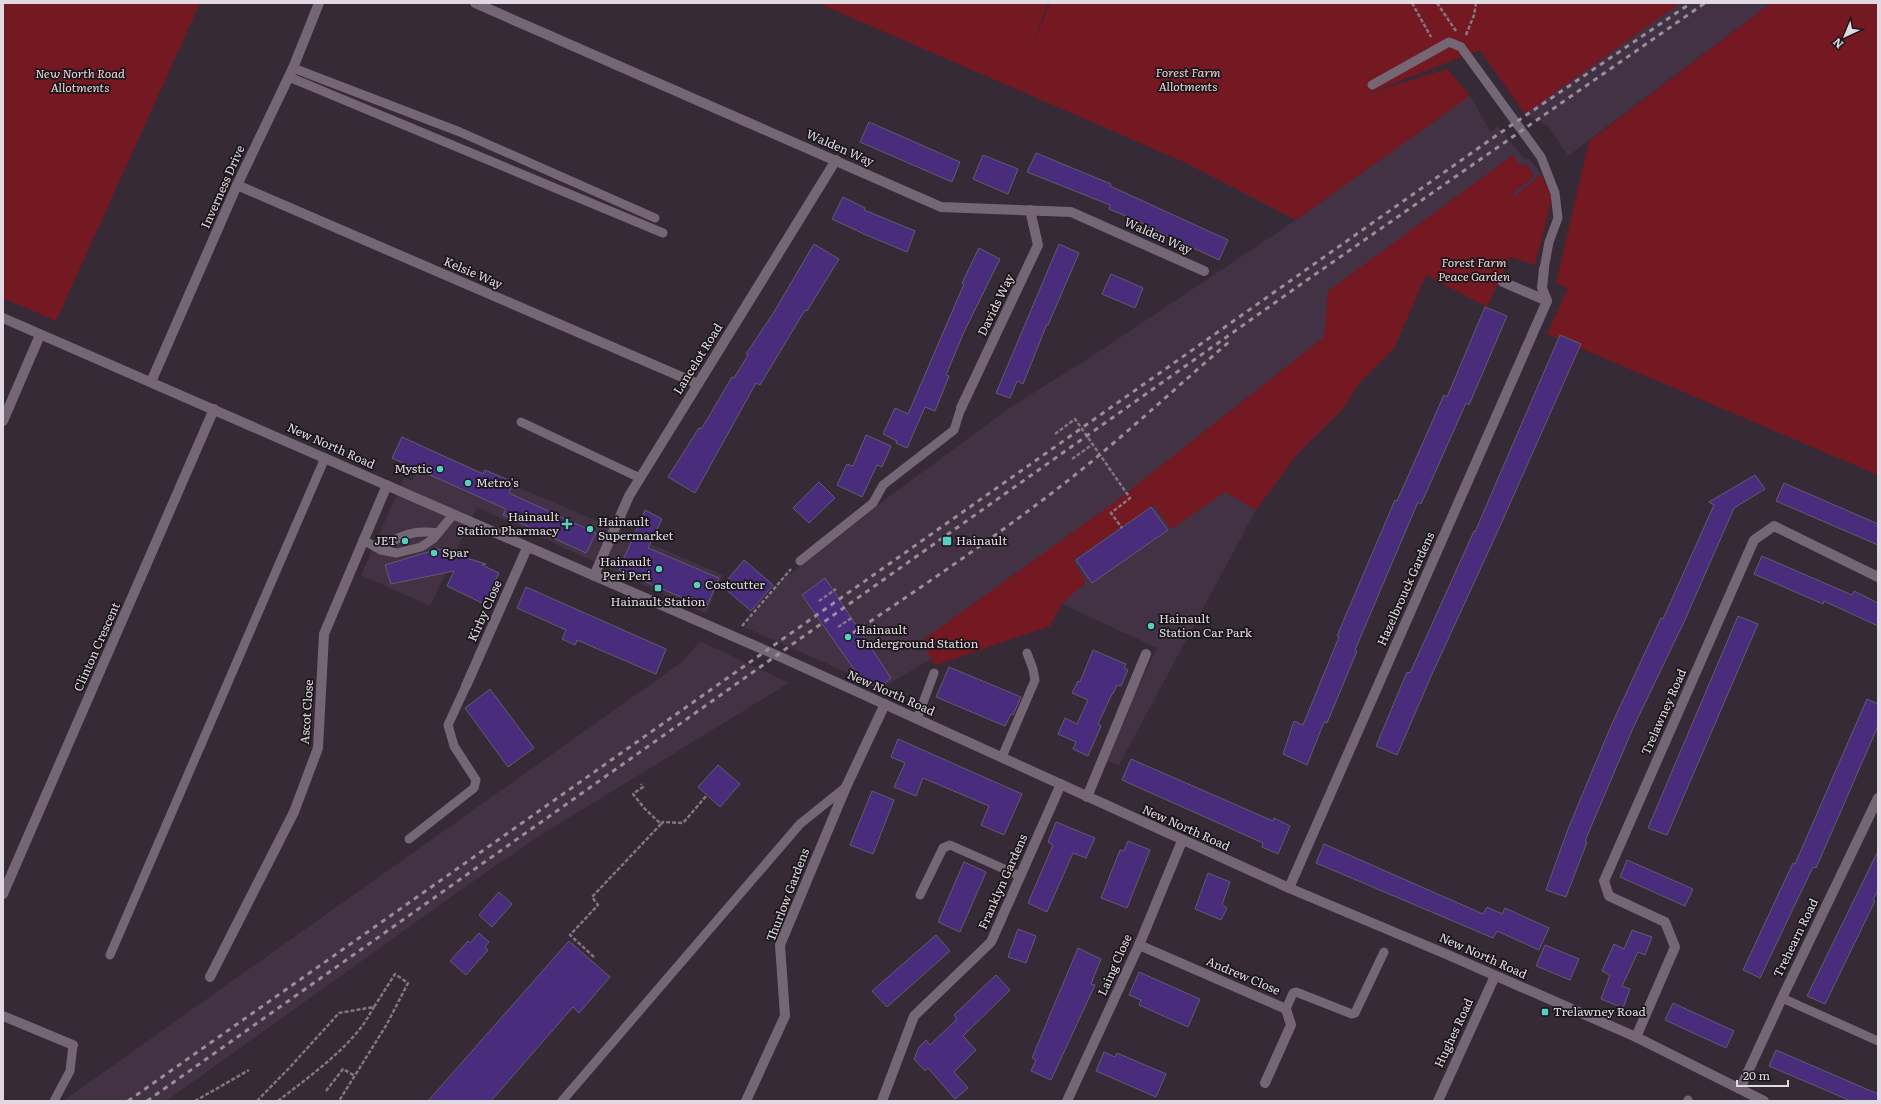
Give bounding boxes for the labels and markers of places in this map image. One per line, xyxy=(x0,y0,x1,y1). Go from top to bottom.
place label: Mystic xyxy=(394,459,432,477)
marker: Mystic xyxy=(435,464,445,474)
place label: Metro's xyxy=(476,473,519,491)
marker: Metro's xyxy=(463,478,473,488)
place label: Hainault Station Pharmacy xyxy=(457,507,559,539)
place label: Hainault Supermarket xyxy=(598,512,674,544)
marker: Hainault Station Pharmacy xyxy=(562,519,572,529)
marker: Hainault Supermarket xyxy=(585,524,595,534)
place label: JET xyxy=(374,531,397,549)
place label: Hainault xyxy=(956,531,1007,549)
marker: Hainault xyxy=(941,535,953,547)
marker: JET xyxy=(400,536,410,546)
place label: Spar xyxy=(442,543,469,561)
marker: Spar xyxy=(429,548,439,558)
place label: Hainault Peri Peri xyxy=(600,552,651,584)
marker: Hainault Peri Peri xyxy=(654,564,664,574)
place label: Costcutter xyxy=(705,575,765,593)
marker: Costcutter xyxy=(692,580,702,590)
marker: Hainault Station xyxy=(653,583,663,593)
place label: Hainault Station xyxy=(611,592,706,610)
place label: Hainault Station Car Park xyxy=(1159,609,1253,641)
place label: Hainault Underground Station xyxy=(856,620,978,652)
marker: Hainault Station Car Park xyxy=(1146,621,1156,631)
marker: Hainault Underground Station xyxy=(843,632,853,642)
place label: Trelawney Road xyxy=(1553,1002,1647,1020)
marker: Trelawney Road xyxy=(1540,1007,1550,1017)

